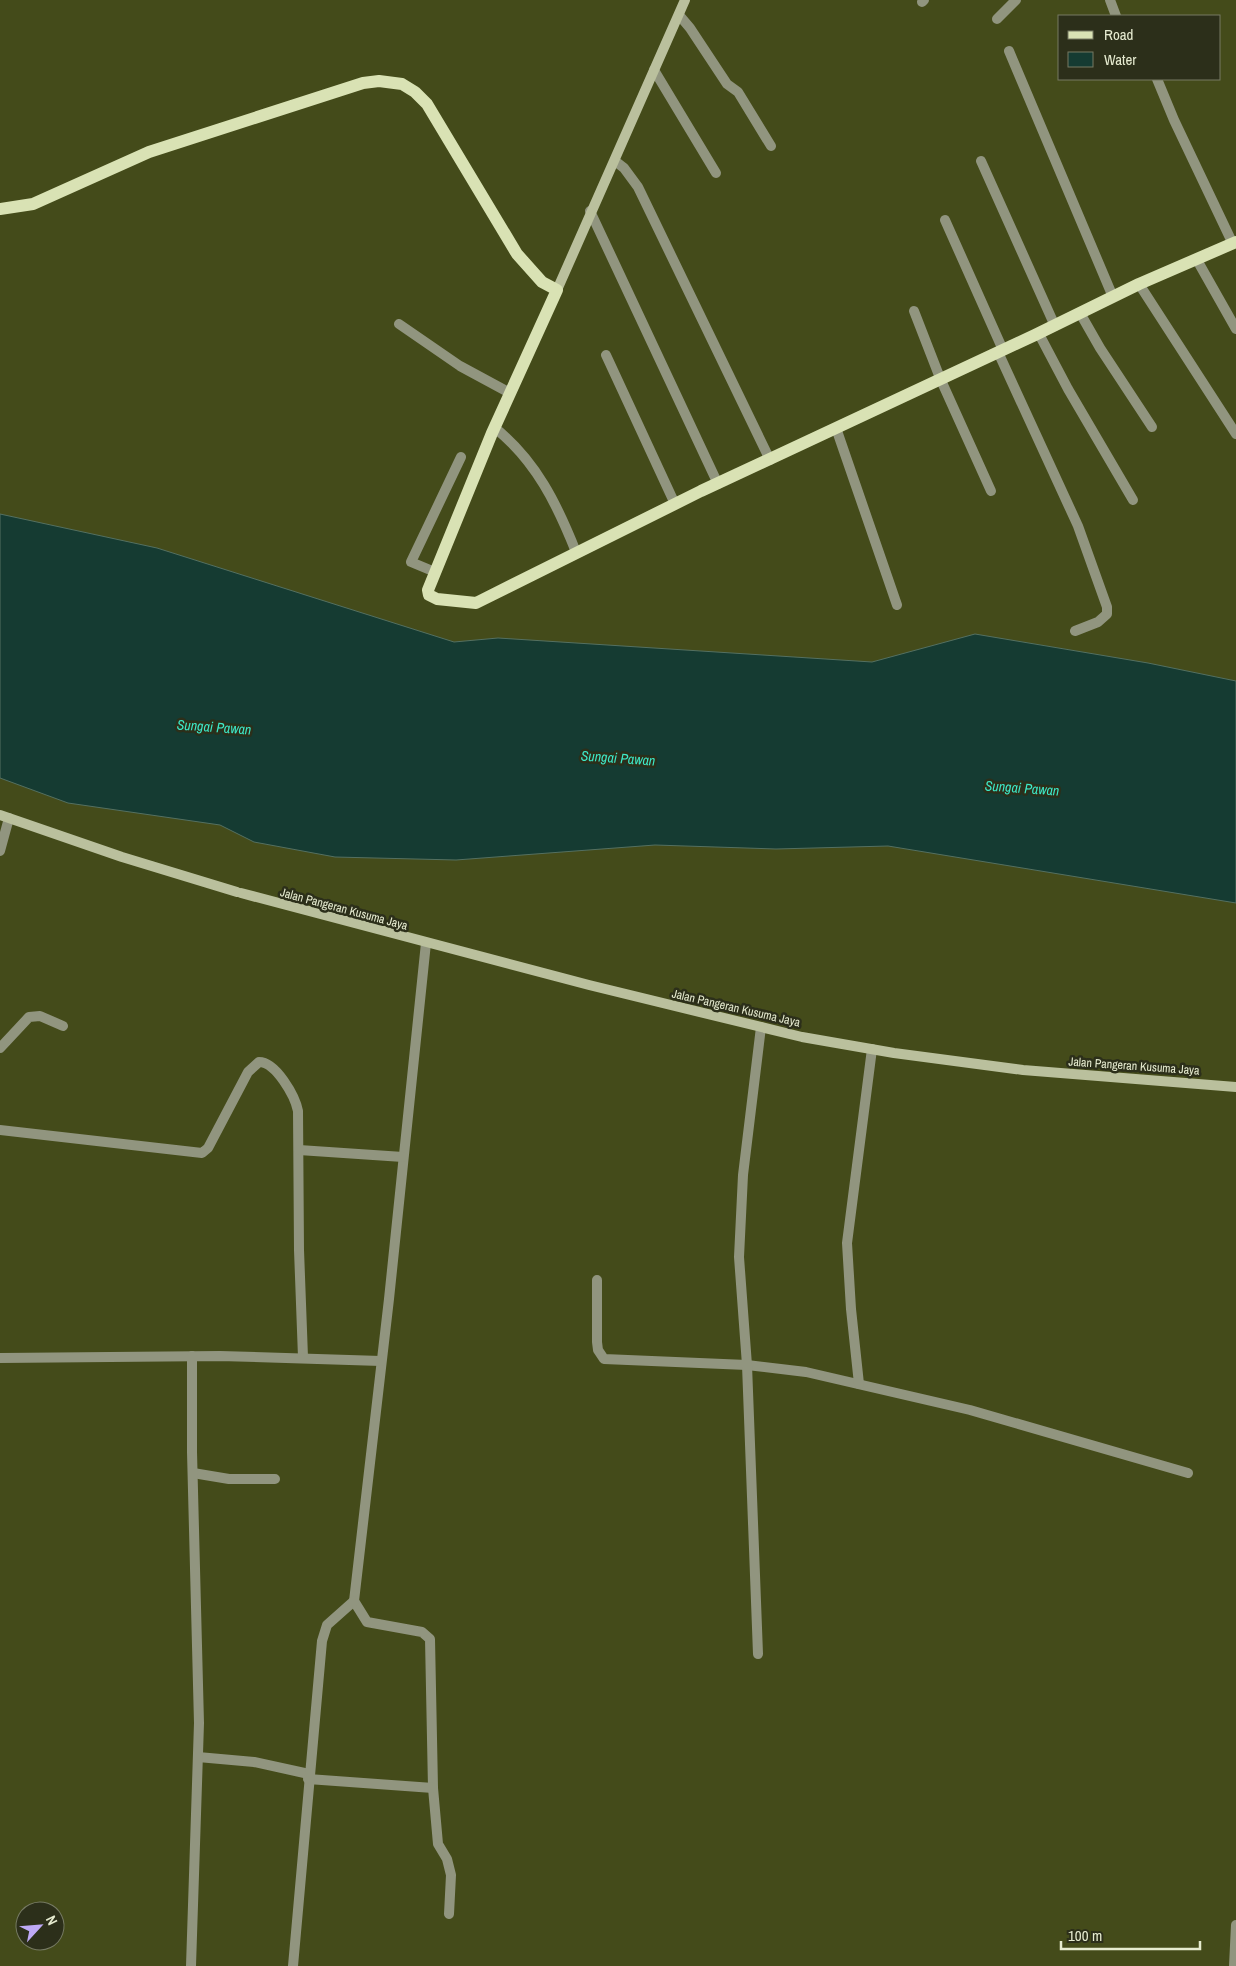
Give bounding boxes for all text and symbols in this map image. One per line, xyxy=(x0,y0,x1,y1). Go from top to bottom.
legend xyxy=(1058,15,1221,80)
text: Road xyxy=(1104,24,1133,45)
text: Water xyxy=(1104,49,1136,70)
water label: Sungai Pawan xyxy=(176,715,252,739)
water label: Sungai Pawan xyxy=(580,746,656,770)
water label: Sungai Pawan xyxy=(984,776,1060,800)
street label: Jalan Pangeran Kusuma Jaya xyxy=(279,884,410,934)
street label: Jalan Pangeran Kusuma Jaya xyxy=(670,985,802,1031)
street label: Jalan Pangeran Kusuma Jaya xyxy=(1068,1053,1201,1079)
north arrow xyxy=(15,1901,65,1951)
text: N xyxy=(42,1913,62,1928)
scale bar xyxy=(1061,1918,1200,1950)
text: 100 m xyxy=(1068,1925,1102,1946)

